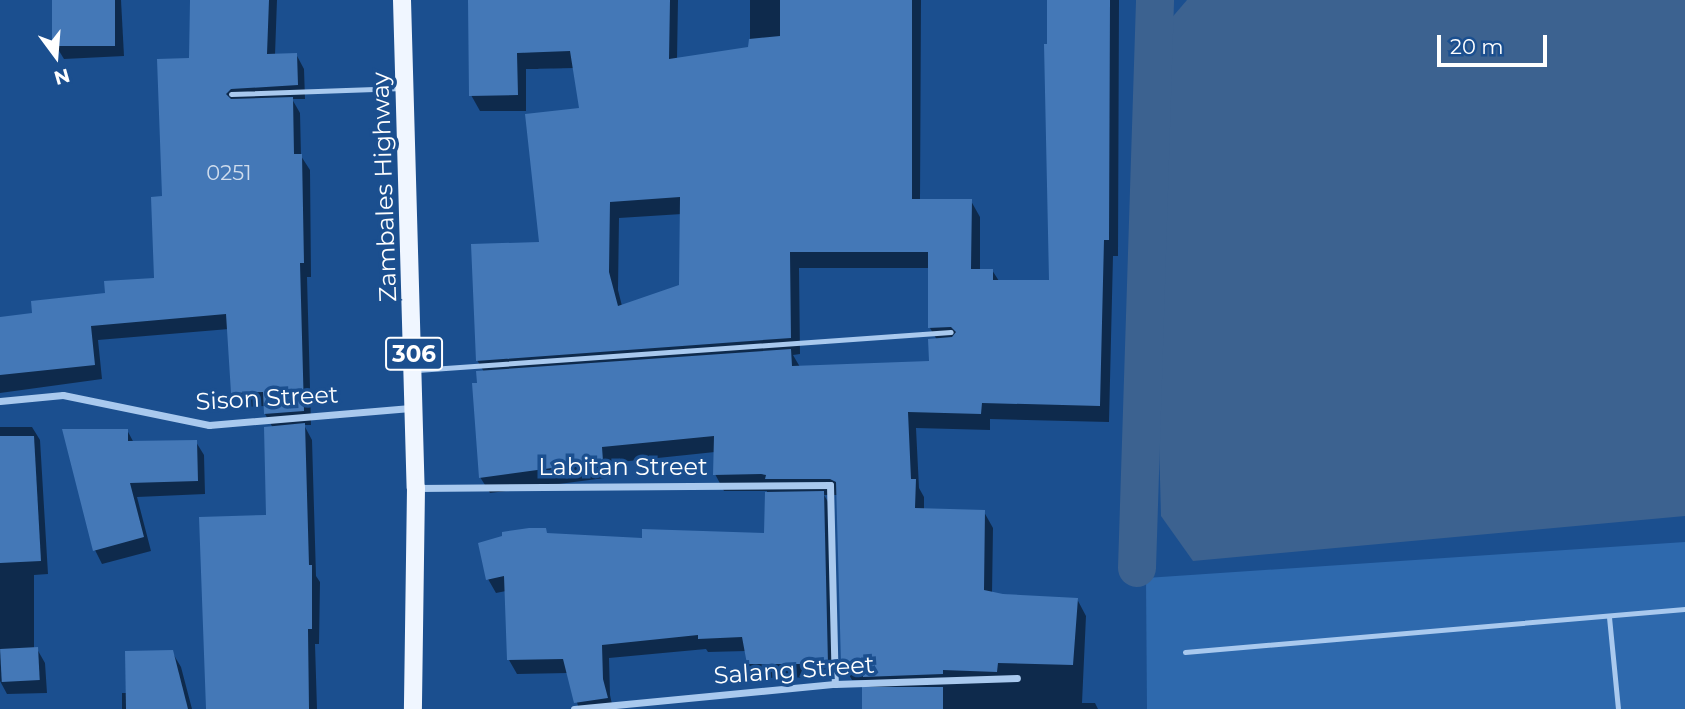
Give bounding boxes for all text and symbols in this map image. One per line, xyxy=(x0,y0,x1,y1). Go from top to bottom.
north arrow xyxy=(21,21,91,91)
scale bar xyxy=(1440,21,1550,65)
text: 20 m xyxy=(1450,34,1504,59)
text: N xyxy=(51,63,72,90)
street label: Zambales Highway xyxy=(366,71,402,303)
house number: 0251 xyxy=(206,160,252,186)
road number: 306 xyxy=(384,334,444,374)
street label: Sison Street xyxy=(195,380,339,416)
street label: Labitan Street xyxy=(538,453,708,481)
street label: Salang Street xyxy=(713,650,875,690)

